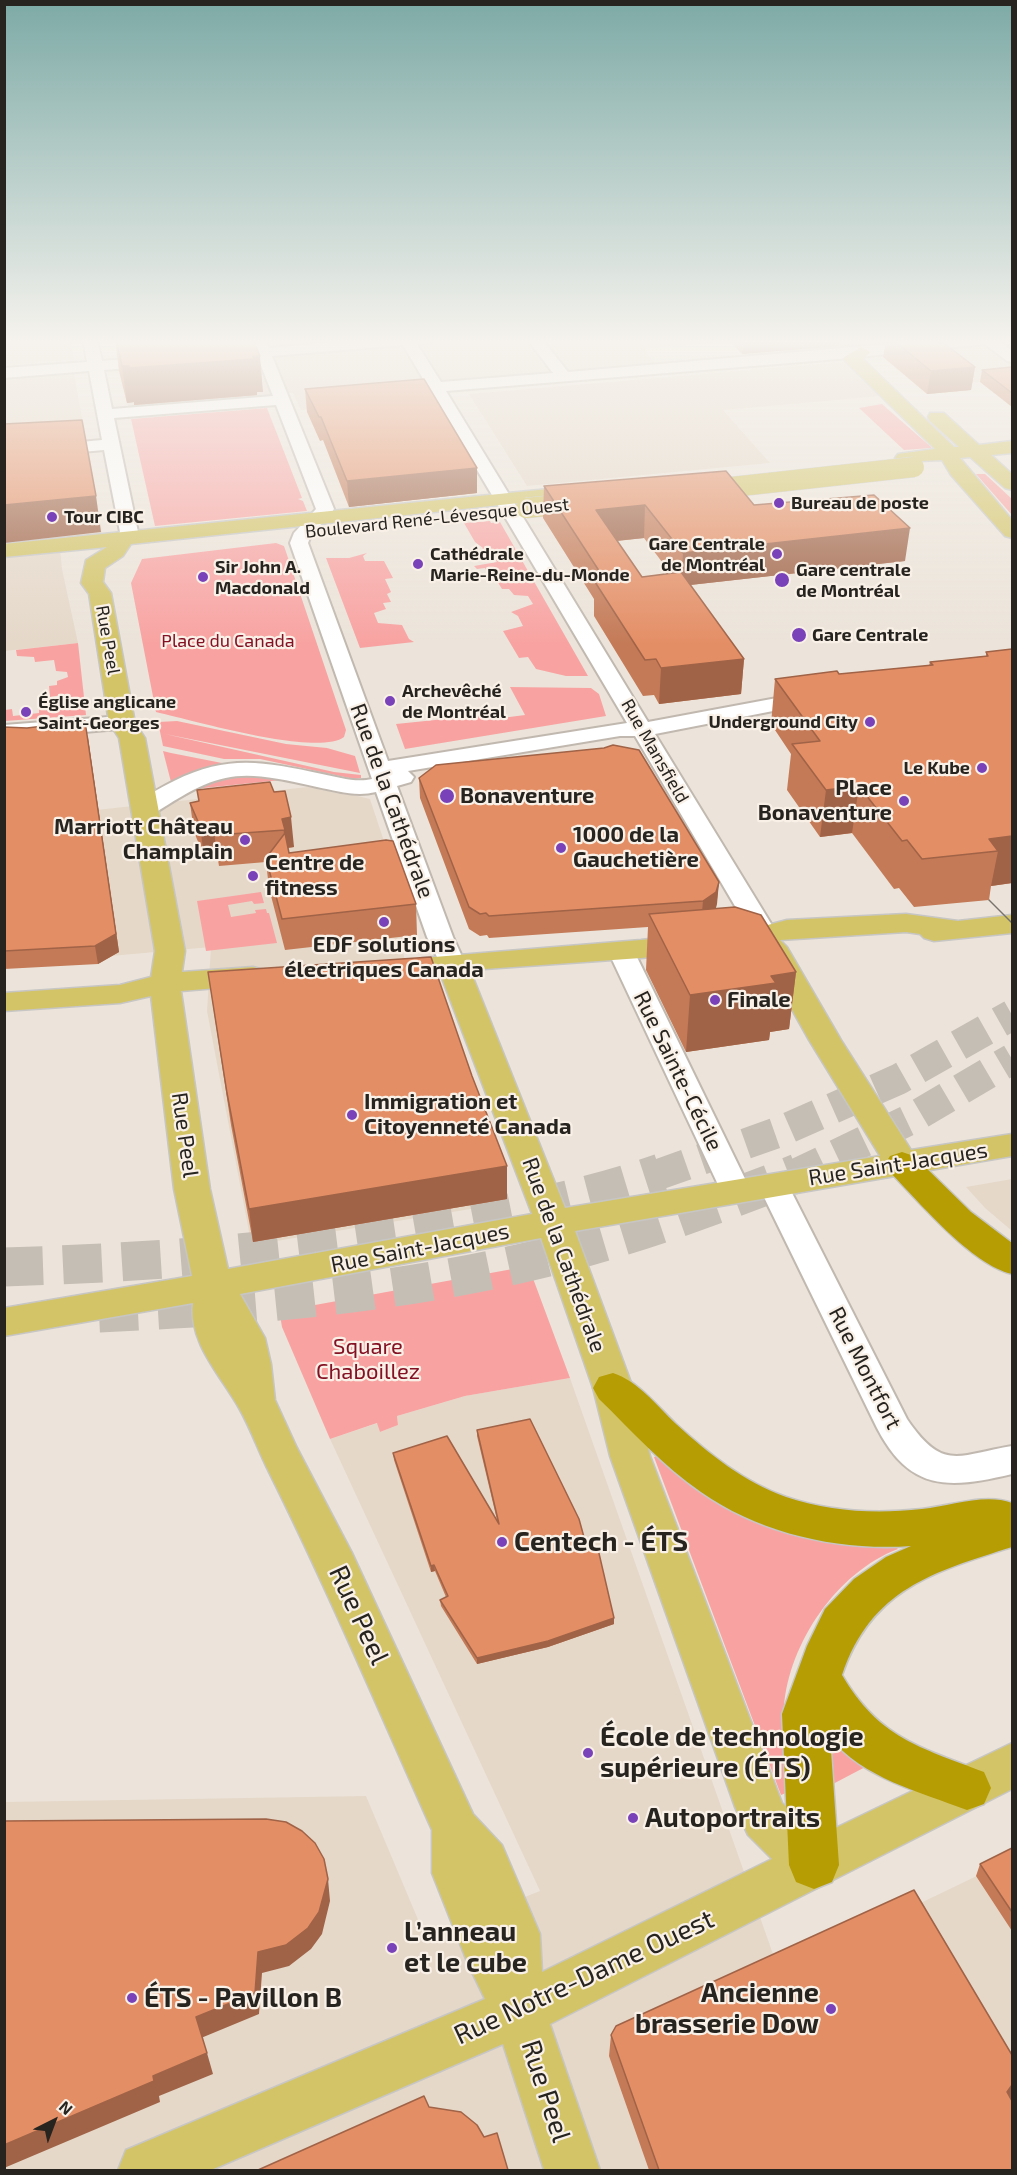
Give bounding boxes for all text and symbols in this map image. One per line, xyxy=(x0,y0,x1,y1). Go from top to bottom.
place label: Bureau de poste xyxy=(791,492,929,514)
street label: Boulevard René-Lévesque Ouest xyxy=(304,493,570,543)
marker: Bureau de poste xyxy=(772,496,786,510)
place label: Tour CIBC xyxy=(64,506,144,528)
marker: Tour CIBC xyxy=(45,510,59,524)
place label: Gare Centrale de Montréal xyxy=(649,533,765,576)
place label: Cathédrale Marie-Reine-du-Monde xyxy=(430,543,630,586)
marker: Gare Centrale de Montréal xyxy=(770,547,784,561)
place label: Sir John A. Macdonald xyxy=(215,556,310,598)
marker: Cathédrale Marie-Reine-du-Monde xyxy=(411,557,425,571)
place label: Gare centrale de Montréal xyxy=(796,559,911,602)
marker: Sir John A. Macdonald xyxy=(196,570,210,584)
marker: Gare centrale de Montréal xyxy=(773,571,791,589)
street label: Rue Peel xyxy=(91,604,125,676)
place label: Gare Centrale xyxy=(812,624,928,646)
marker: Gare Centrale xyxy=(790,626,808,644)
park label: Place du Canada xyxy=(161,630,295,652)
place label: Archevêché de Montréal xyxy=(402,680,506,722)
place label: Église anglicane Saint-Georges xyxy=(38,691,176,734)
marker: Archevêché de Montréal xyxy=(383,694,397,708)
street label: Rue Mansfield xyxy=(617,695,693,807)
street label: Rue de la Cathédrale xyxy=(345,700,439,902)
marker: Église anglicane Saint-Georges xyxy=(19,705,33,719)
place label: Underground City xyxy=(708,711,858,733)
marker: Underground City xyxy=(863,715,877,729)
place label: Le Kube xyxy=(903,757,970,779)
marker: Le Kube xyxy=(975,761,989,775)
place label: Place Bonaventure xyxy=(758,775,892,826)
place label: Bonaventure xyxy=(460,783,594,809)
marker: Bonaventure xyxy=(438,787,456,805)
marker: Place Bonaventure xyxy=(897,794,911,808)
place label: Marriott Château Champlain xyxy=(54,814,233,866)
place label: 1000 de la Gauchetière xyxy=(573,822,699,873)
marker: Marriott Château Champlain xyxy=(238,833,252,847)
marker: 1000 de la Gauchetière xyxy=(554,841,568,855)
place label: Centre de fitness xyxy=(265,850,364,902)
marker: Centre de fitness xyxy=(246,869,260,883)
marker: EDF solutions électriques Canada xyxy=(377,915,391,929)
place label: EDF solutions électriques Canada xyxy=(284,932,484,984)
street label: Rue Sainte-Cécile xyxy=(628,987,728,1155)
place label: Finale xyxy=(727,987,791,1013)
marker: Finale xyxy=(708,993,722,1007)
place label: Immigration et Citoyenneté Canada xyxy=(364,1089,571,1140)
street label: Rue Peel xyxy=(166,1091,204,1179)
marker: Immigration et Citoyenneté Canada xyxy=(345,1108,359,1122)
street label: Rue Saint-Jacques xyxy=(807,1137,989,1191)
street label: Rue de la Cathédrale xyxy=(517,1154,611,1356)
street label: Rue Saint-Jacques xyxy=(329,1218,511,1278)
street label: Rue Montfort xyxy=(823,1302,907,1434)
park label: Square Chaboillez xyxy=(316,1334,420,1386)
place label: Centech - ÉTS xyxy=(514,1526,688,1558)
marker: Centech - ÉTS xyxy=(495,1535,509,1549)
street label: Rue Peel xyxy=(322,1560,396,1670)
place label: École de technologie supérieure (ÉTS) xyxy=(600,1721,864,1784)
marker: École de technologie supérieure (ÉTS) xyxy=(581,1746,595,1760)
place label: Autoportraits xyxy=(645,1802,820,1834)
marker: Autoportraits xyxy=(626,1811,640,1825)
street label: Rue Notre-Dame Ouest xyxy=(449,1902,719,2052)
place label: L’anneau et le cube xyxy=(404,1916,527,1979)
marker: L’anneau et le cube xyxy=(385,1941,399,1955)
place label: Ancienne brasserie Dow xyxy=(635,1977,819,2040)
place label: ÉTS - Pavillon B xyxy=(144,1982,342,2014)
marker: ÉTS - Pavillon B xyxy=(125,1991,139,2005)
marker: Ancienne brasserie Dow xyxy=(824,2002,838,2016)
street label: Rue Peel xyxy=(514,2036,578,2146)
north arrow xyxy=(24,2091,84,2151)
text: N xyxy=(56,2096,77,2118)

